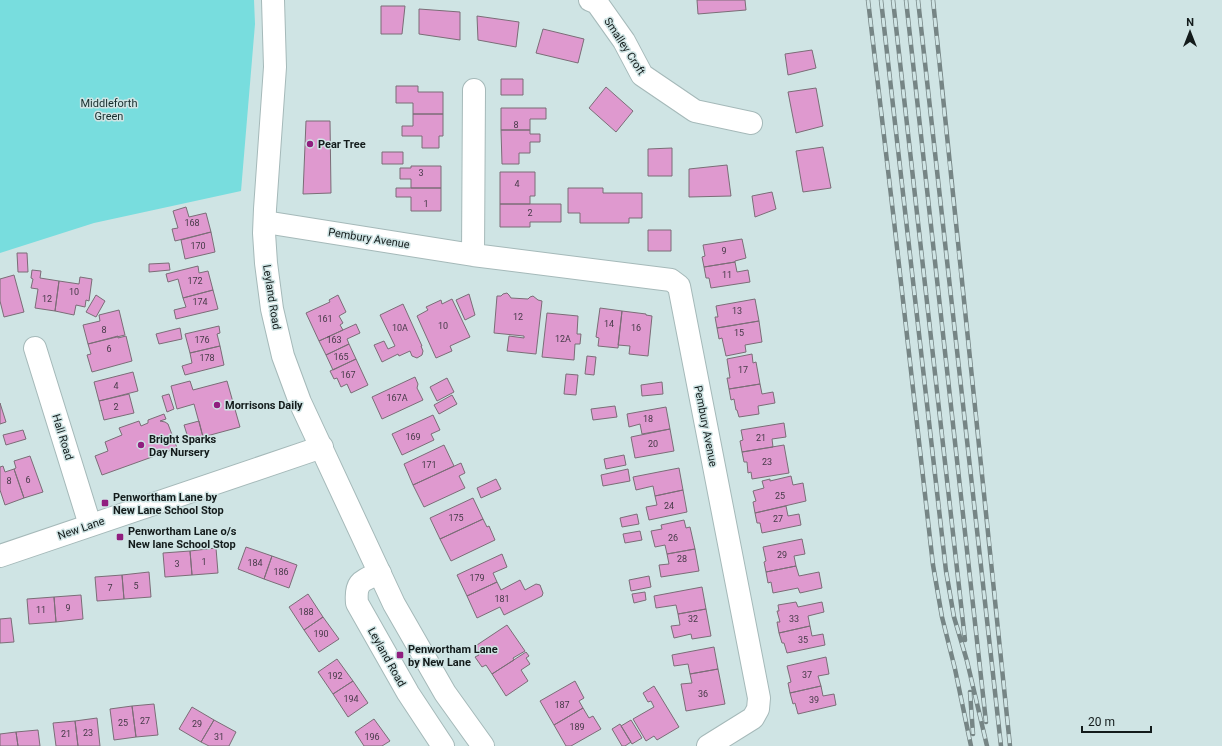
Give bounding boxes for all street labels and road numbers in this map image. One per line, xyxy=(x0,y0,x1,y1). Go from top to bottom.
street label: Smalley Croft xyxy=(601,15,648,78)
street label: Pembury Avenue xyxy=(327,226,411,251)
street label: Leyland Road xyxy=(260,264,283,331)
street label: Pembury Avenue xyxy=(691,384,720,468)
street label: Hall Road xyxy=(49,413,76,462)
street label: New Lane xyxy=(56,514,106,543)
street label: Leyland Road xyxy=(365,625,408,689)

